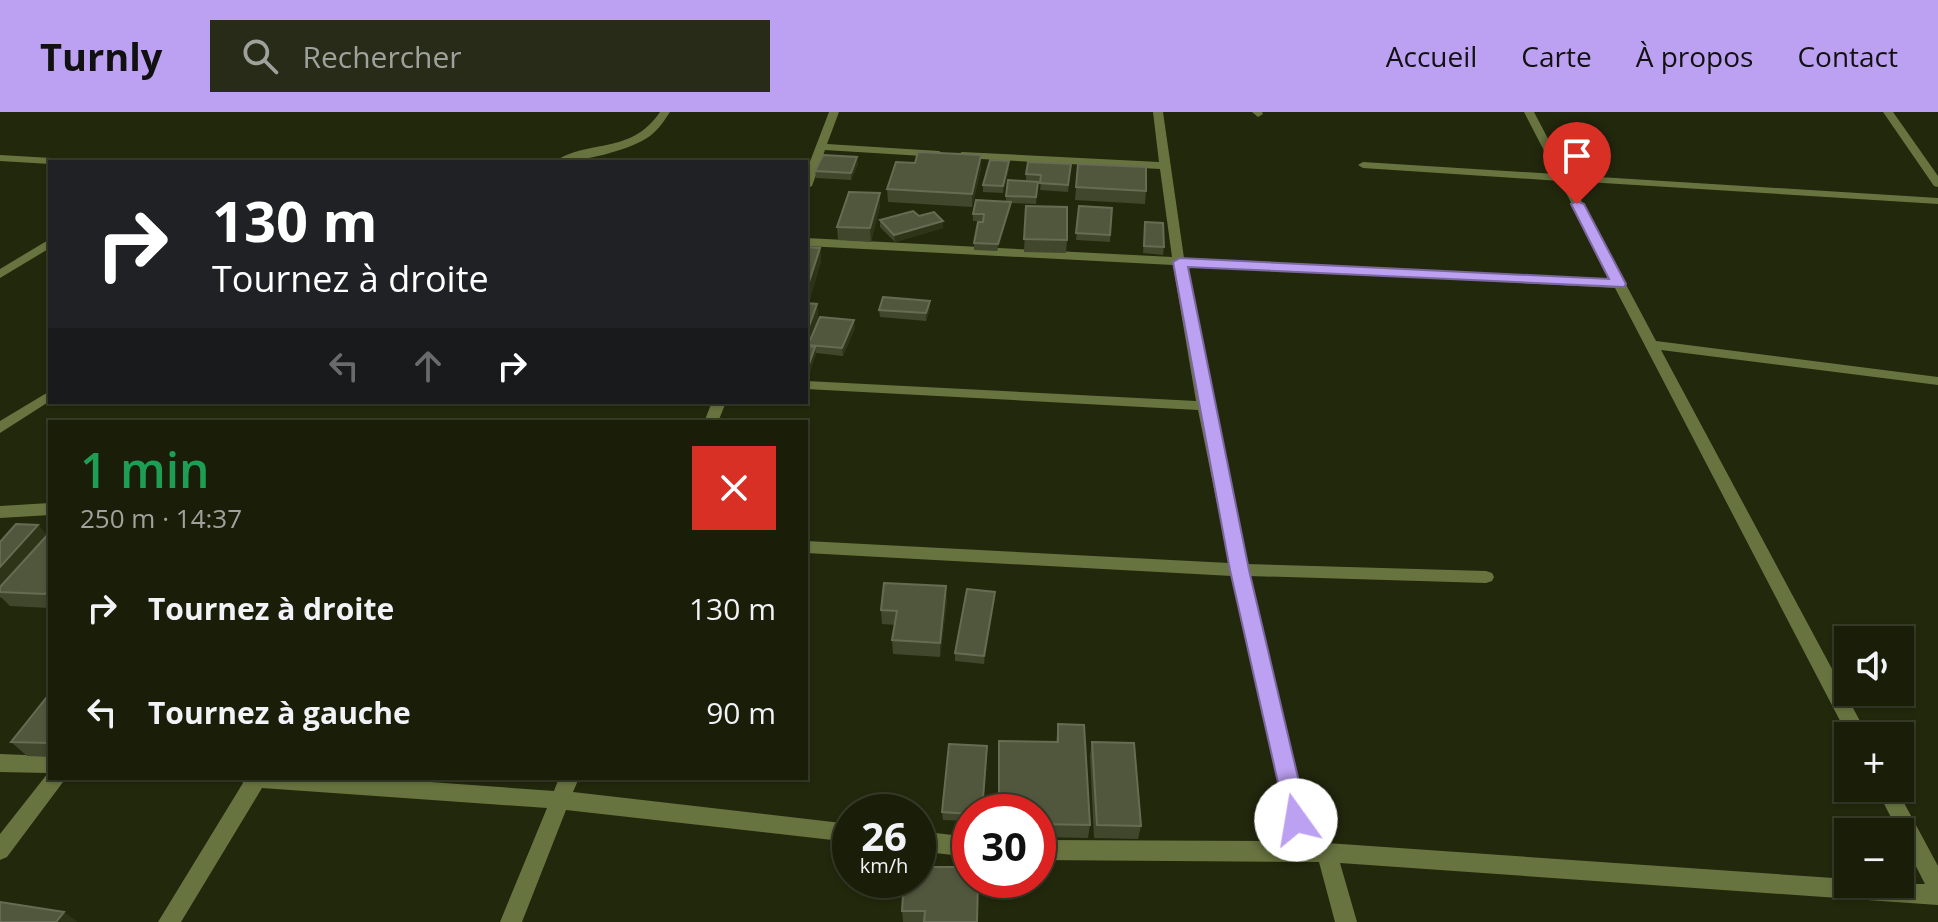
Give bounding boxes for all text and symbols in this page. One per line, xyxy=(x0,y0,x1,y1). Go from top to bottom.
search box xyxy=(210,20,770,92)
text: Turnly xyxy=(40,30,162,82)
icon: search xyxy=(238,34,282,78)
text: Rechercher xyxy=(302,36,462,77)
text: Accueil xyxy=(1386,37,1477,75)
text: Carte xyxy=(1521,37,1592,75)
text: À propos xyxy=(1636,37,1753,75)
text: Contact xyxy=(1797,37,1898,75)
pin xyxy=(1543,122,1611,204)
icon: arrive xyxy=(1555,134,1599,178)
text: 130 m xyxy=(212,182,378,258)
icon: right xyxy=(80,192,184,296)
text: Tournez à droite xyxy=(212,254,489,303)
icon: left xyxy=(322,344,366,388)
icon: ahead xyxy=(406,344,450,388)
icon: right xyxy=(490,344,534,388)
text: 1 min xyxy=(80,437,210,502)
button: close xyxy=(692,446,776,530)
text: 250 m · 14:37 xyxy=(80,500,242,536)
icon: right xyxy=(80,586,124,630)
text: Tournez à droite xyxy=(148,588,394,629)
text: 130 m xyxy=(689,588,776,629)
map controls xyxy=(1834,626,1914,898)
button: sound xyxy=(1834,626,1914,706)
icon: left xyxy=(80,690,124,734)
text: Tournez à gauche xyxy=(148,692,411,733)
text: 90 m xyxy=(706,692,776,733)
button: + xyxy=(1834,722,1914,802)
position arrow xyxy=(1254,778,1338,862)
speed limit sign: 30 xyxy=(952,794,1056,898)
text: 26 xyxy=(861,808,907,863)
button: − xyxy=(1834,818,1914,898)
text: km/h xyxy=(860,852,908,879)

